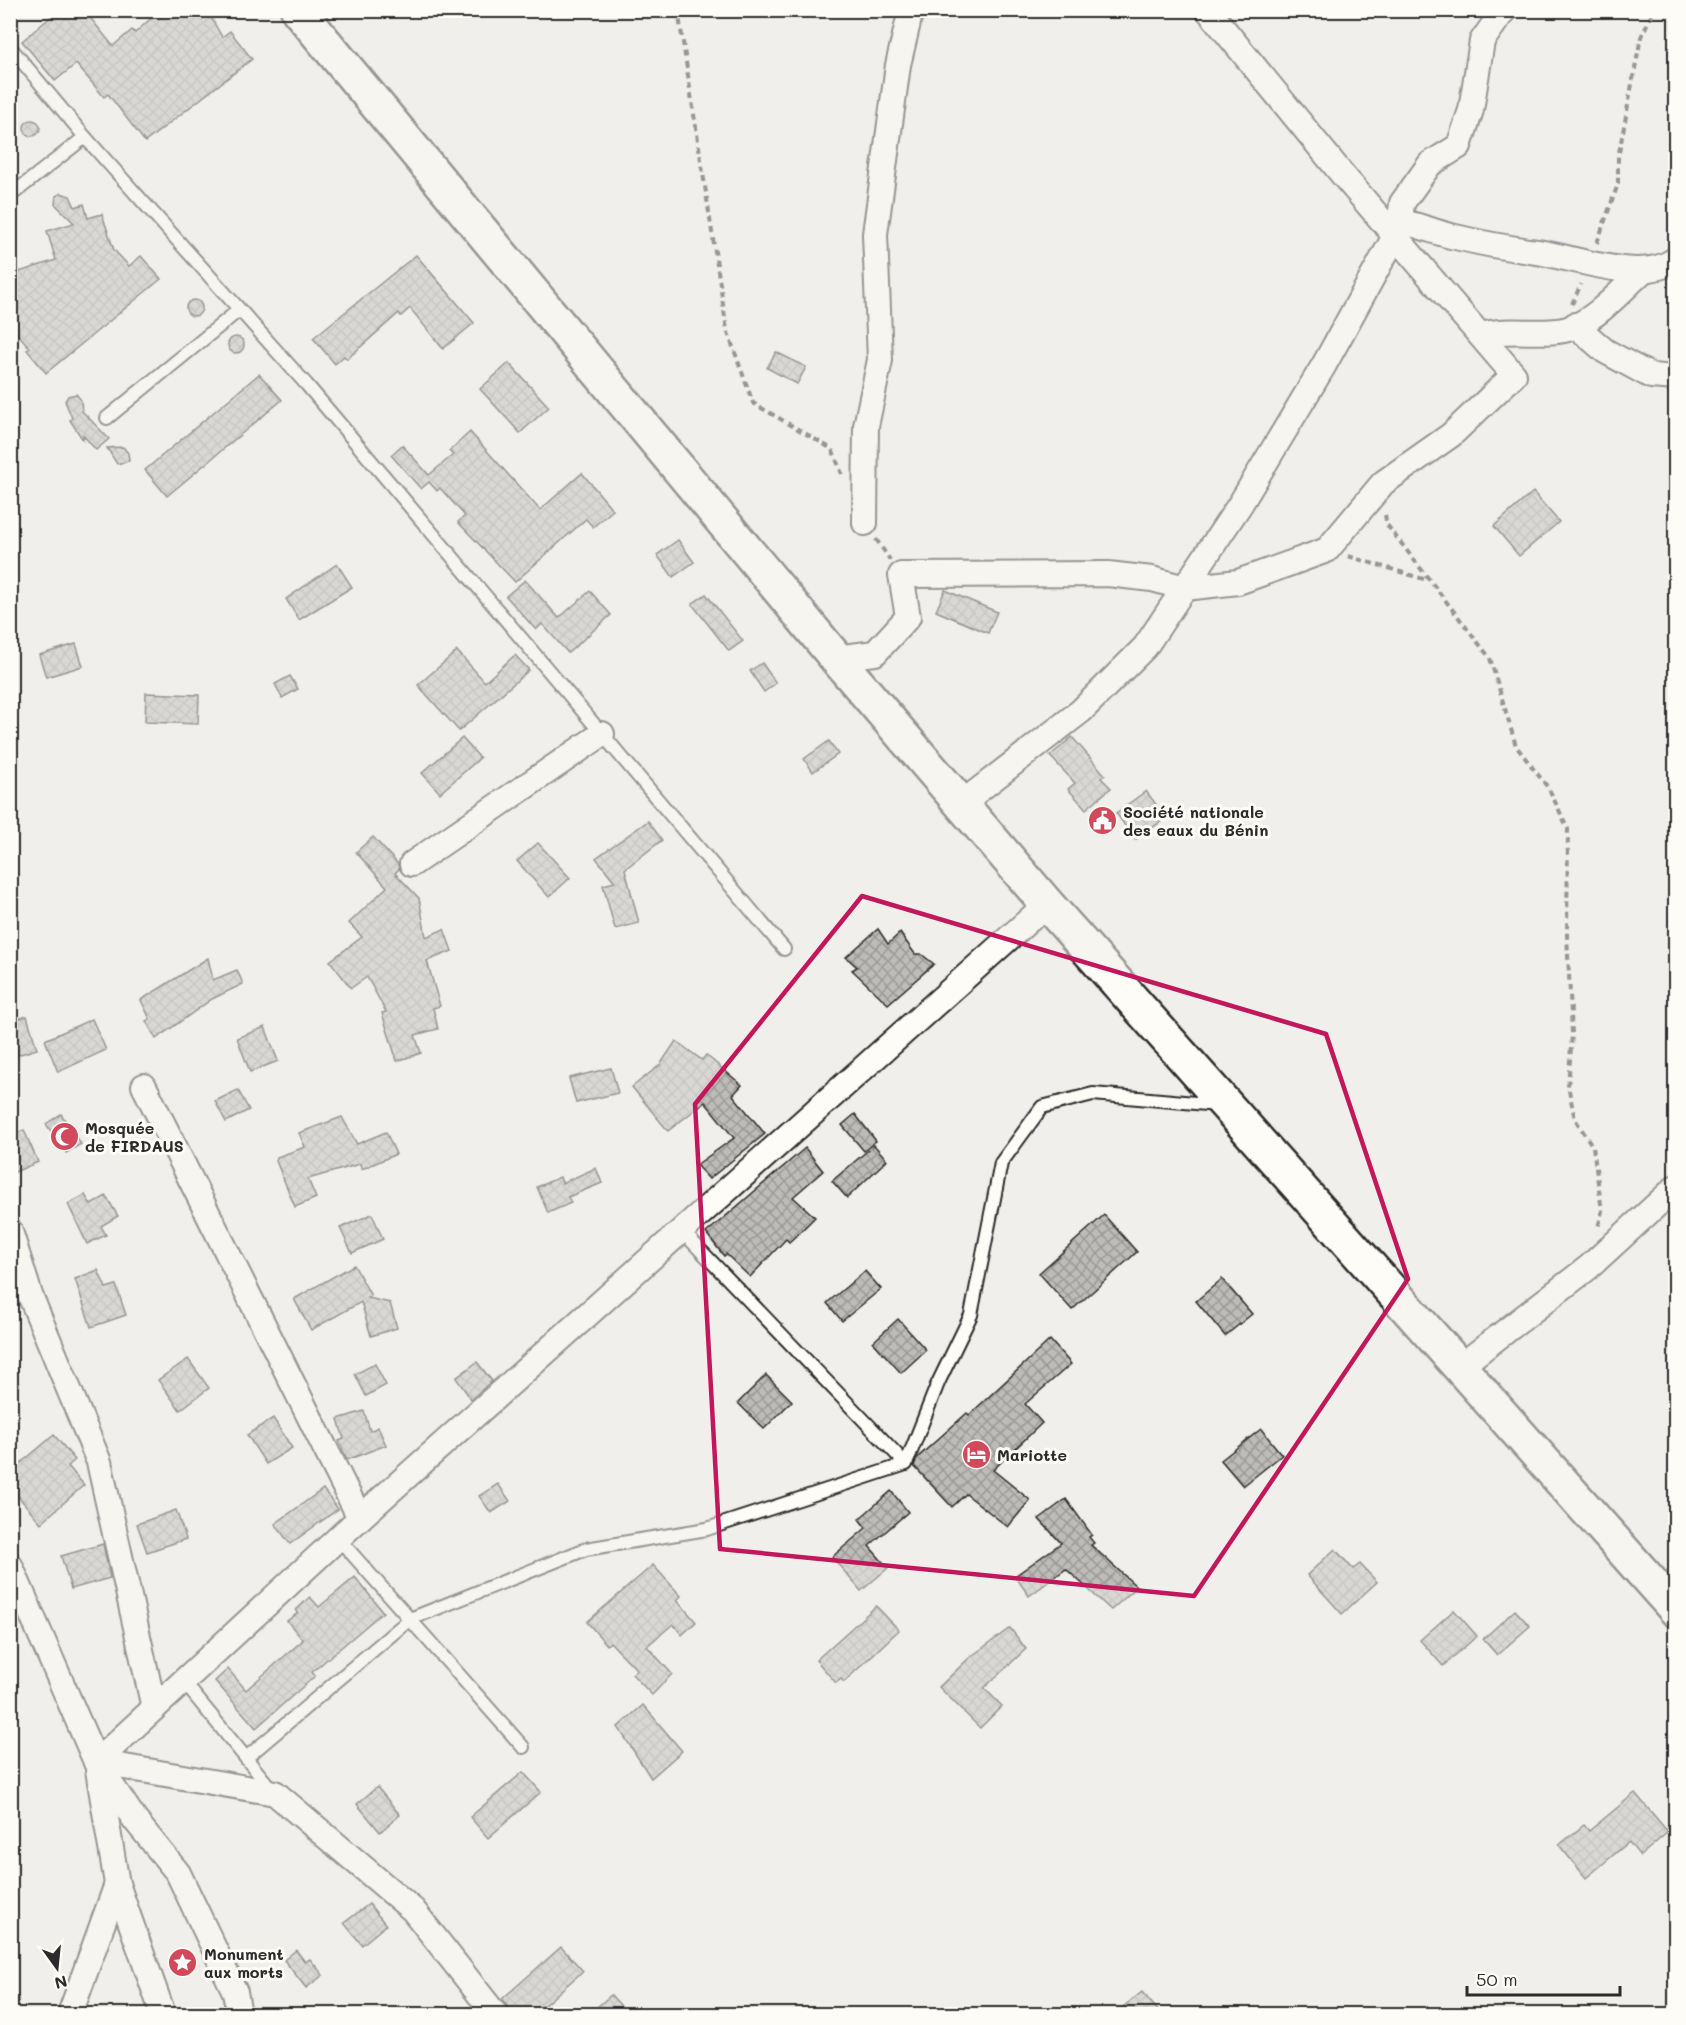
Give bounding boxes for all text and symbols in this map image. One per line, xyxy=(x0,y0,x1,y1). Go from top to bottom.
place label: Société nationale des eaux du Bénin xyxy=(1123,801,1268,840)
public building icon: Société nationale des eaux du Bénin xyxy=(1086,805,1118,837)
place label: Mosquée de FIRDAUS xyxy=(85,1117,184,1156)
mosque icon: Mosquée de FIRDAUS xyxy=(48,1121,80,1153)
hotel icon: Mariotte xyxy=(960,1439,992,1471)
place label: Mariotte xyxy=(997,1444,1067,1465)
north arrow xyxy=(27,1938,87,1998)
place label: Monument aux morts xyxy=(204,1943,284,1982)
place icon: Monument aux morts xyxy=(167,1947,199,1979)
scale bar xyxy=(1467,1959,1620,1997)
text: 50 m xyxy=(1476,1967,1518,1991)
text: N xyxy=(52,1971,70,1995)

